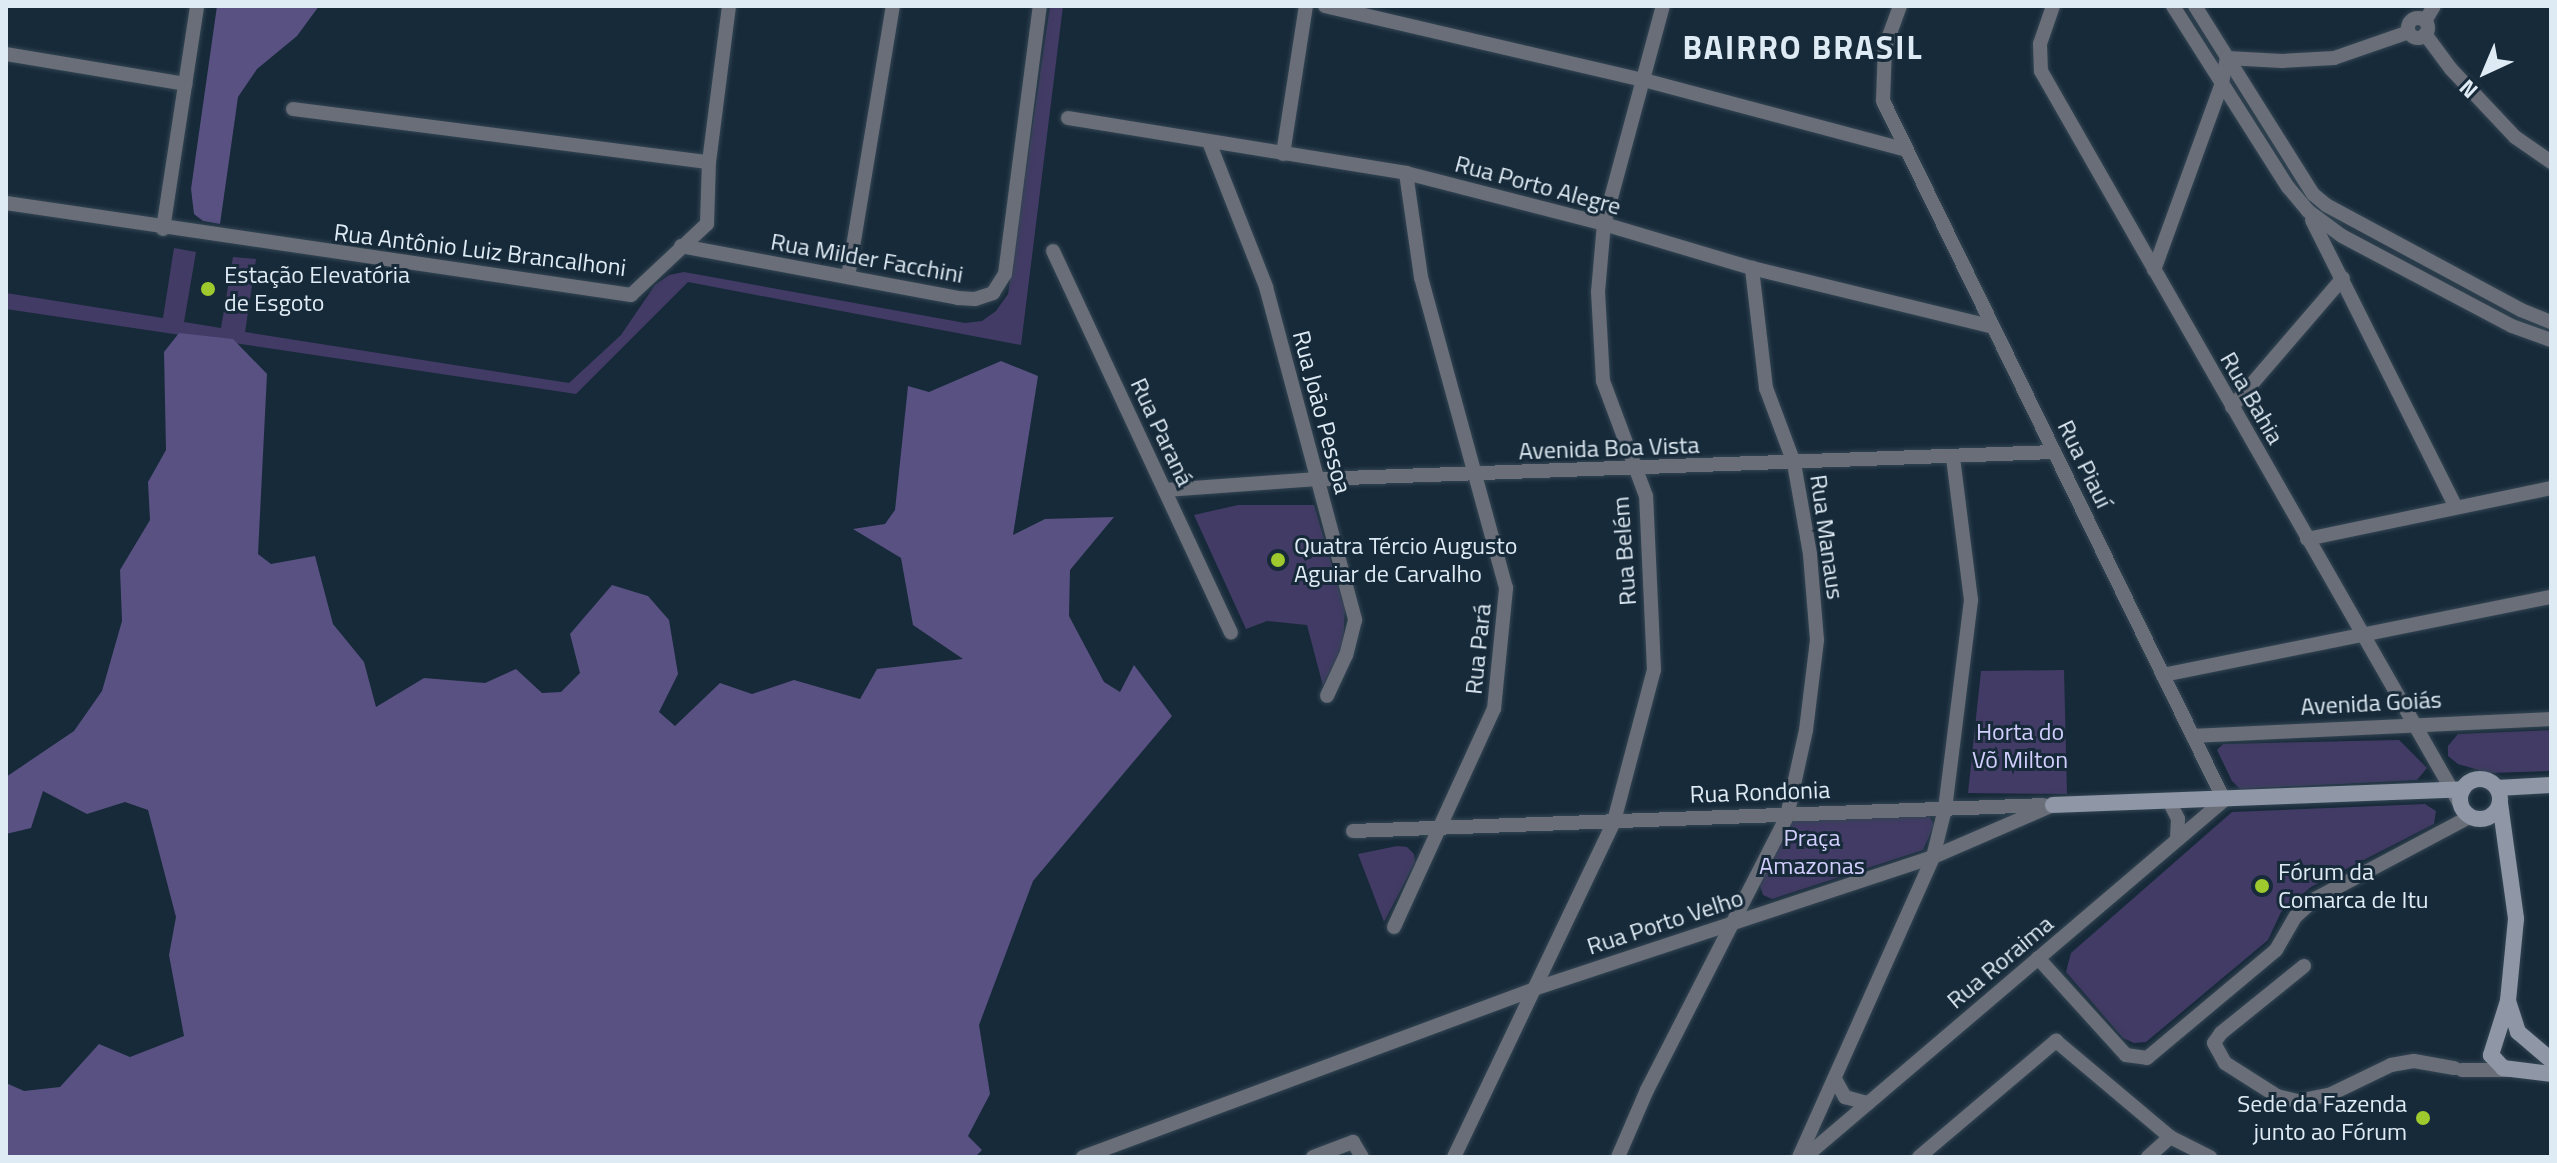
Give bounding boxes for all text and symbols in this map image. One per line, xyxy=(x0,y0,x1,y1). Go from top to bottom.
district label: BAIRRO BRASIL xyxy=(1682,28,1924,66)
north arrow xyxy=(2445,32,2525,112)
text: N xyxy=(2451,72,2486,107)
street label: Rua Porto Alegre xyxy=(1452,149,1624,221)
street label: Rua Antônio Luiz Brancalhoni xyxy=(332,218,628,282)
street label: Rua Milder Facchini xyxy=(768,227,966,289)
place label: Estação Elevatória de Esgoto xyxy=(224,261,410,317)
marker: Estação Elevatória de Esgoto xyxy=(199,280,217,298)
street label: Rua João Pessoa xyxy=(1286,327,1358,497)
street label: Rua Bahia xyxy=(2214,347,2290,449)
street label: Rua Paraná xyxy=(1124,373,1200,491)
street label: Rua Piauí xyxy=(2051,415,2119,513)
street label: Avenida Boa Vista xyxy=(1518,430,1700,466)
street label: Rua Manaus xyxy=(1804,473,1850,601)
street label: Rua Belém xyxy=(1606,495,1642,607)
place label: Quatra Tércio Augusto Aguiar de Carvalho xyxy=(1294,532,1517,588)
marker: Quatra Tércio Augusto Aguiar de Carvalho xyxy=(1269,551,1287,569)
street label: Rua Pará xyxy=(1459,602,1497,696)
street label: Avenida Goiás xyxy=(2300,685,2442,721)
park label: Horta do Võ Milton xyxy=(1972,718,2068,774)
street label: Rua Rondonia xyxy=(1689,775,1831,809)
park label: Praça Amazonas xyxy=(1759,824,1865,880)
place label: Fórum da Comarca de Itu xyxy=(2278,858,2429,914)
marker: Fórum da Comarca de Itu xyxy=(2253,877,2271,895)
street label: Rua Porto Velho xyxy=(1583,883,1747,961)
street label: Rua Roraima xyxy=(1941,909,2059,1015)
place label: Sede da Fazenda junto ao Fórum xyxy=(2237,1090,2407,1146)
marker: Sede da Fazenda junto ao Fórum xyxy=(2414,1109,2432,1127)

